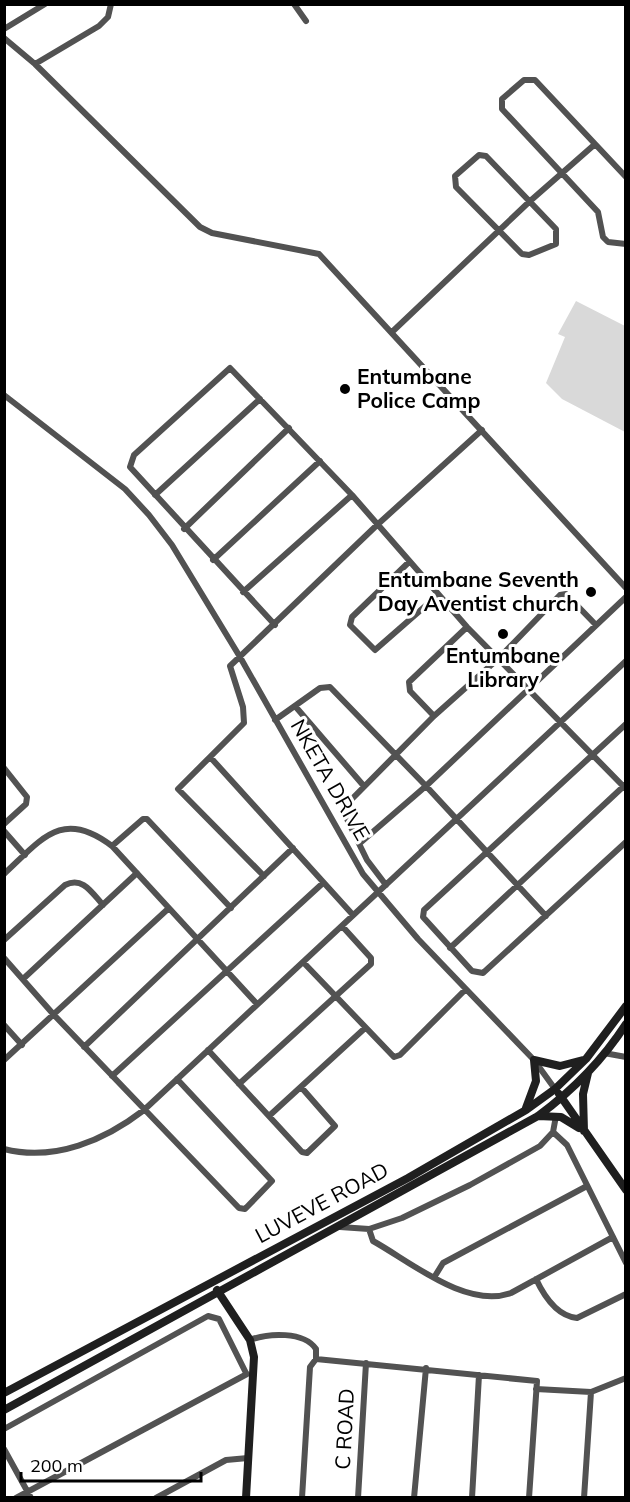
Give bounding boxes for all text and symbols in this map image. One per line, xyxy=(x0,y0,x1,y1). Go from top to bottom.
place label: Entumbane Police Camp xyxy=(357,363,480,413)
marker: Entumbane Police Camp xyxy=(338,382,352,396)
place label: Entumbane Seventh Day Aventist church xyxy=(378,566,579,616)
marker: Entumbane Seventh Day Aventist church xyxy=(584,585,598,599)
marker: Entumbane Library xyxy=(496,627,510,641)
place label: Entumbane Library xyxy=(446,642,560,692)
street label: NKETA DRIVE xyxy=(286,714,376,845)
street label: LUVEVE ROAD xyxy=(250,1156,393,1248)
street label: C ROAD xyxy=(329,1388,359,1470)
scale bar xyxy=(21,1445,201,1483)
text: 200 m xyxy=(30,1454,83,1477)

